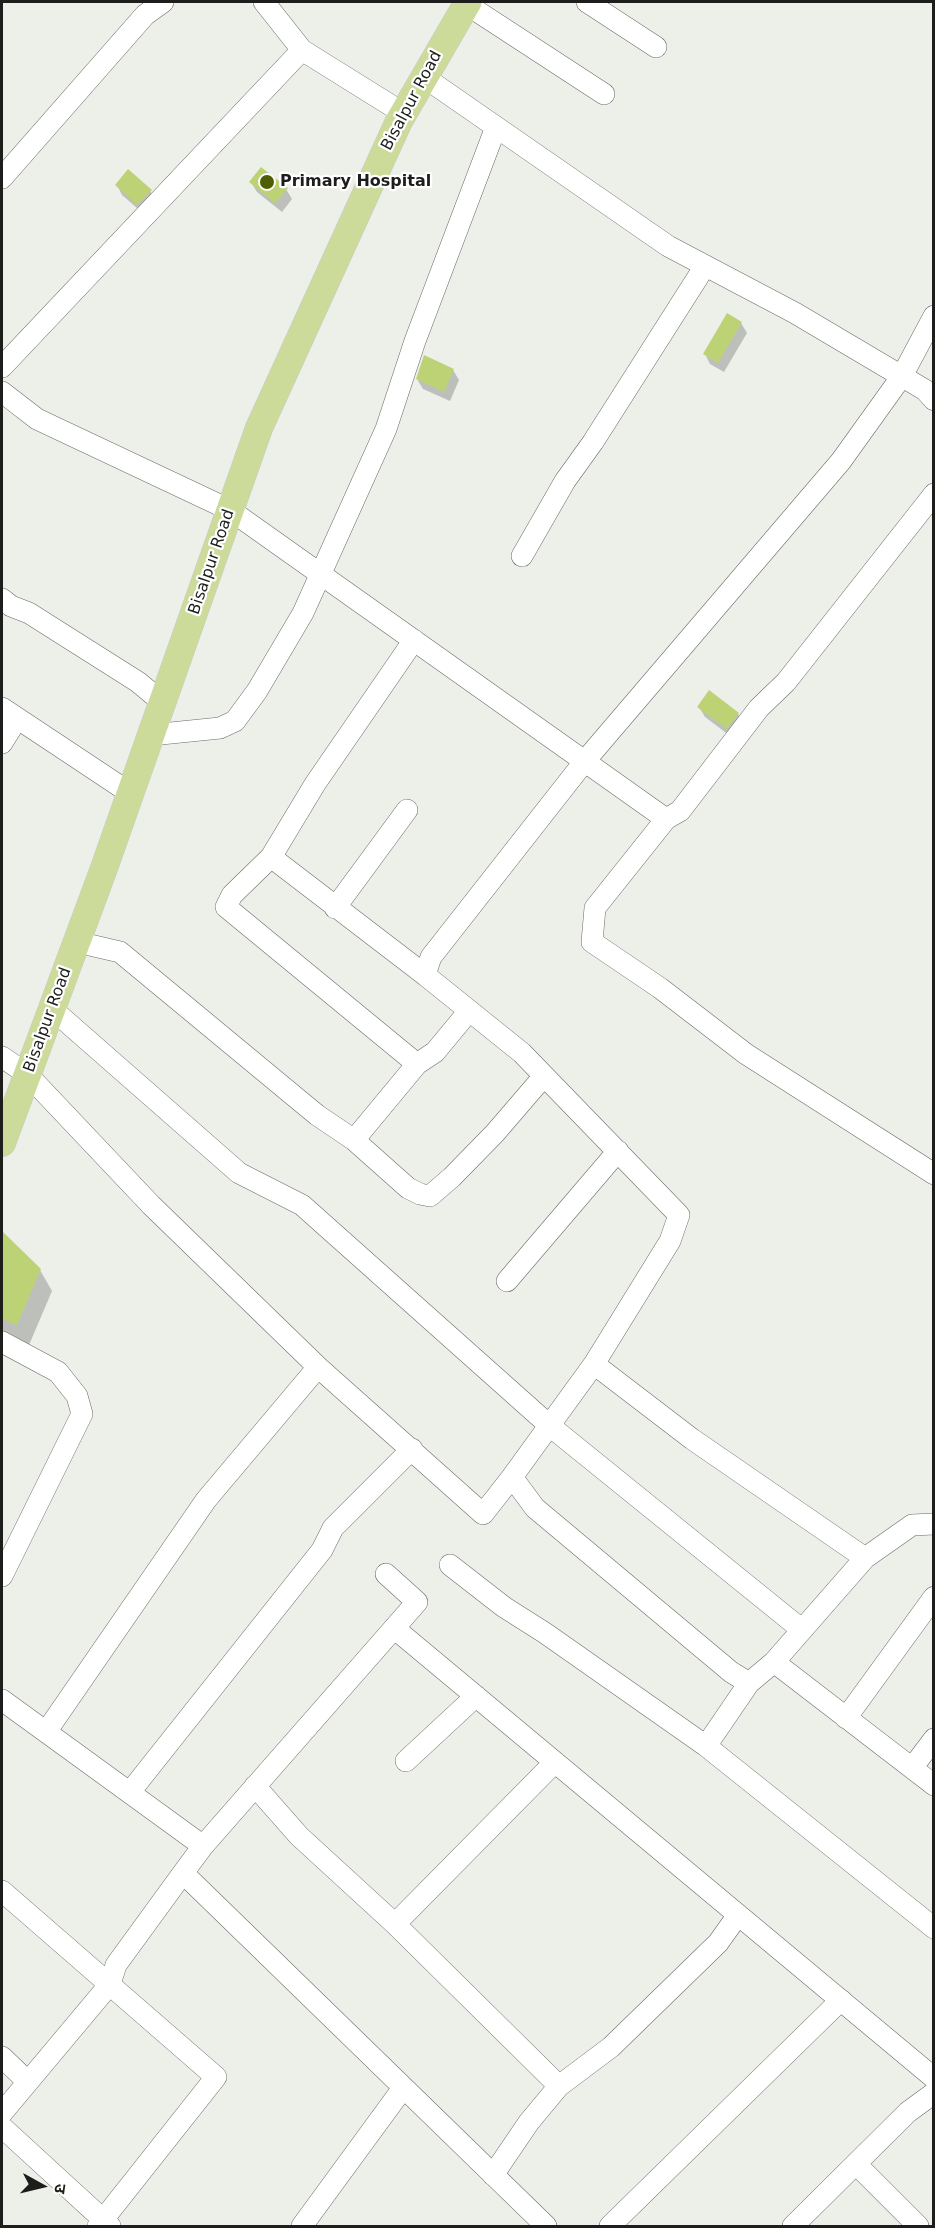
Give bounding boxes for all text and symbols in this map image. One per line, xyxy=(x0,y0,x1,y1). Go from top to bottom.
street label: Bisalpur Road xyxy=(378,48,446,154)
place label: Primary Hospital xyxy=(280,172,431,192)
marker: Primary Hospital xyxy=(258,173,276,191)
street label: Bisalpur Road xyxy=(185,507,239,617)
street label: Bisalpur Road xyxy=(20,965,76,1075)
north arrow xyxy=(12,2156,72,2216)
text: उ xyxy=(50,2183,70,2195)

